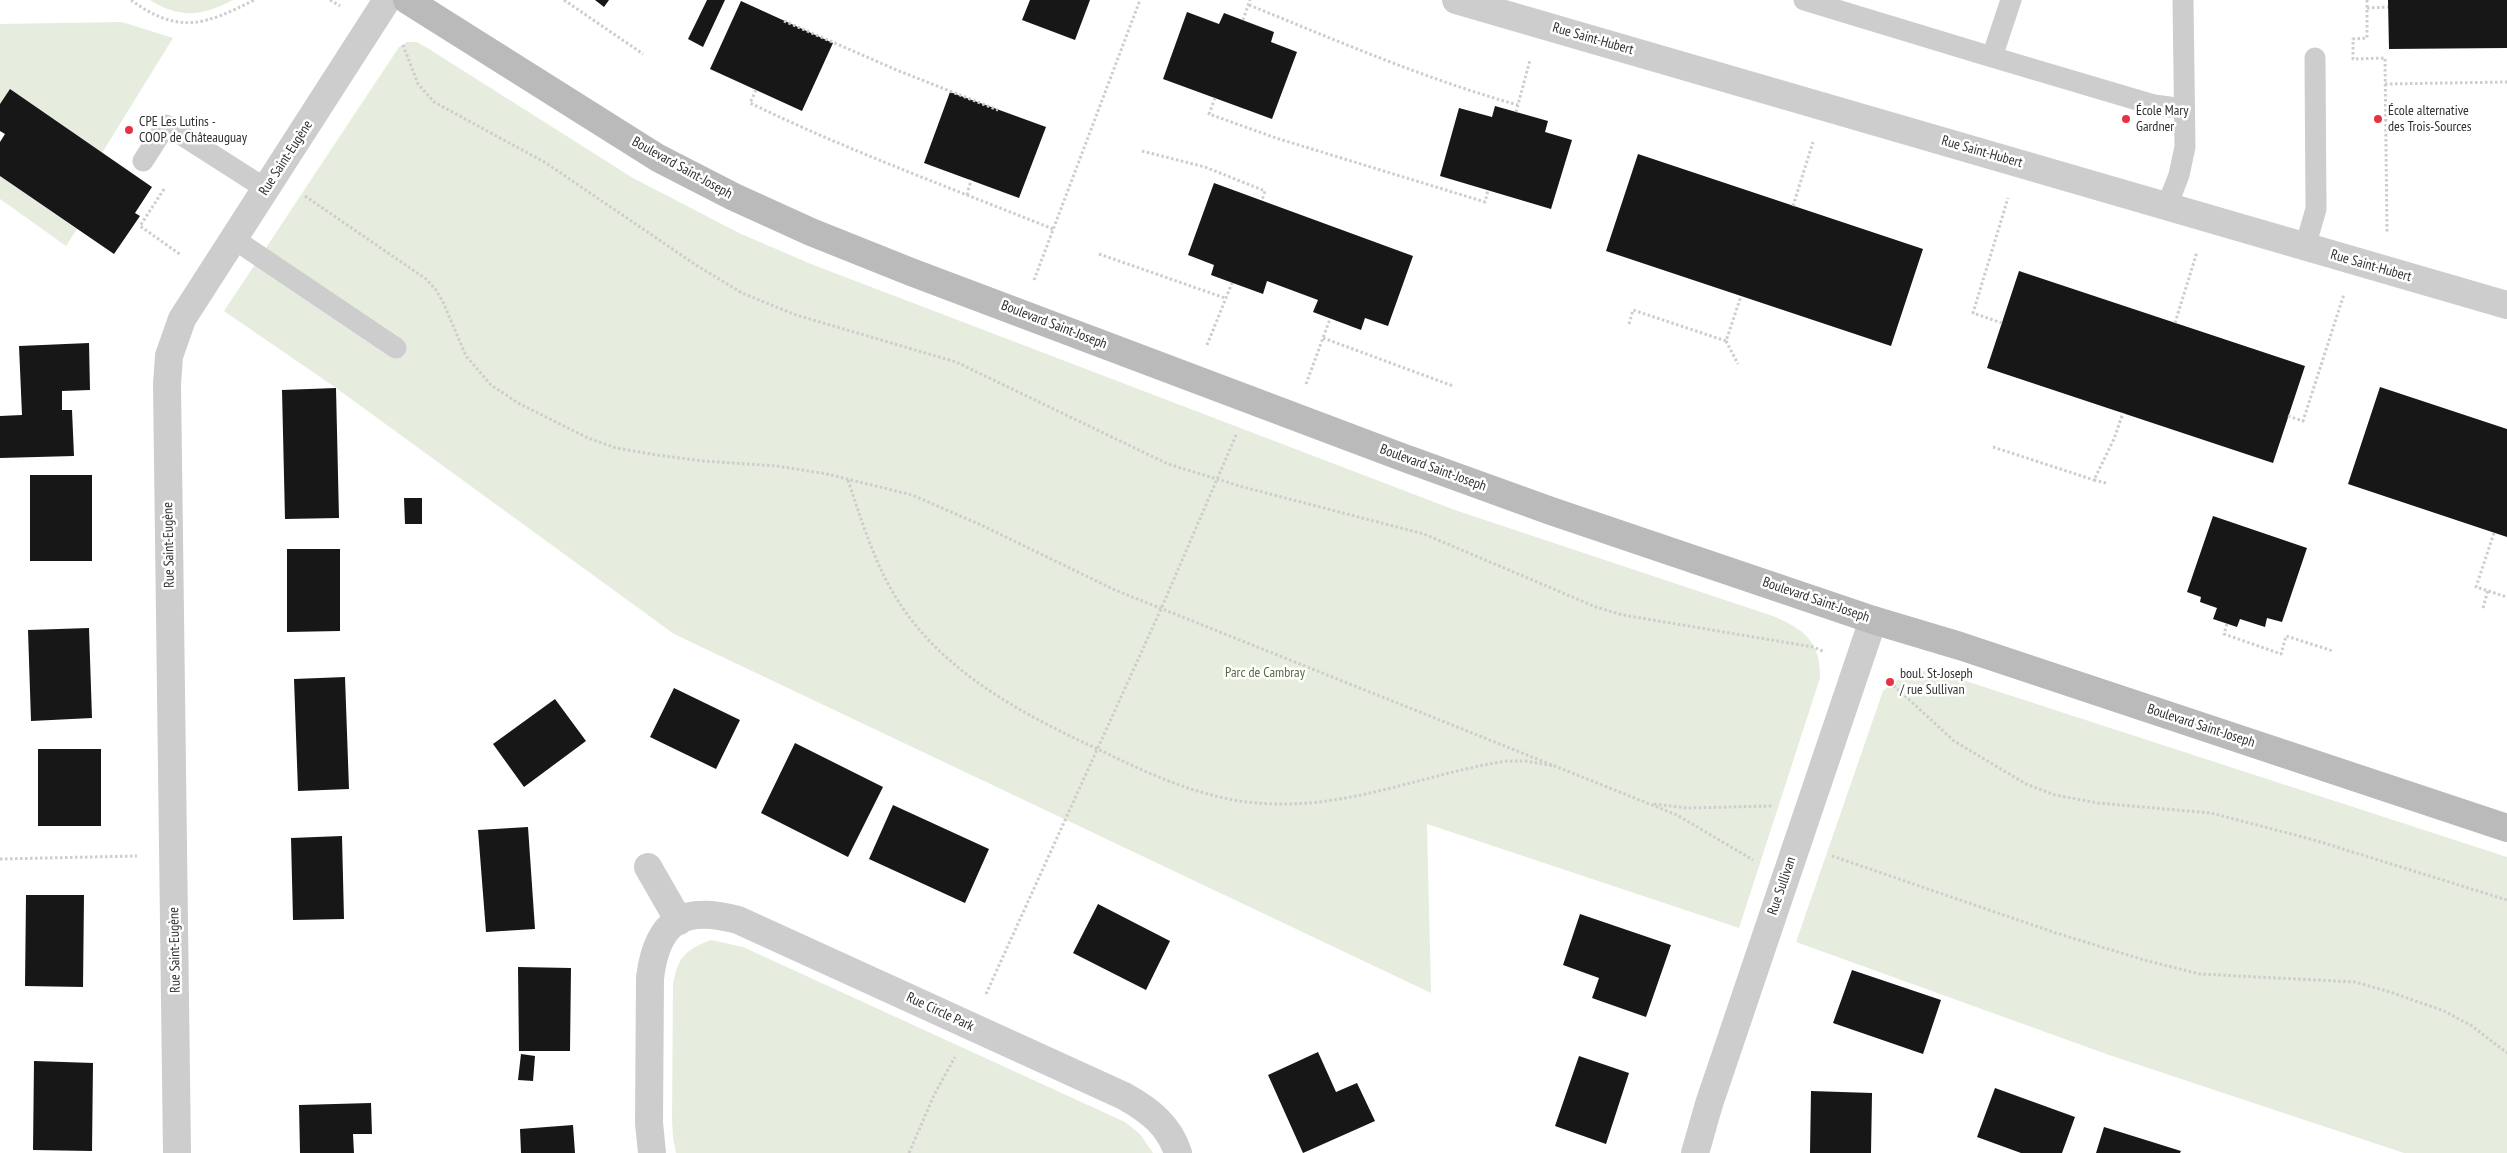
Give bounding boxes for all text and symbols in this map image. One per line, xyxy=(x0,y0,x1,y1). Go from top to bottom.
street label: Rue Saint-Hubert xyxy=(1551,19,1635,59)
place label: École Mary Gardner xyxy=(2136,103,2188,136)
place label: École alternative des Trois-Sources xyxy=(2388,103,2472,136)
marker: École Mary Gardner xyxy=(2120,113,2132,125)
marker: École alternative des Trois-Sources xyxy=(2372,113,2384,125)
place label: CPE Les Lutins - COOP de Châteauguay xyxy=(139,114,247,146)
street label: Rue Saint-Eugène xyxy=(256,117,316,199)
marker: CPE Les Lutins - COOP de Châteauguay xyxy=(123,124,135,136)
street label: Rue Saint-Hubert xyxy=(1940,132,2024,172)
street label: Boulevard Saint-Joseph xyxy=(629,134,735,202)
street label: Rue Saint-Hubert xyxy=(2329,246,2413,286)
street label: Boulevard Saint-Joseph xyxy=(999,297,1109,353)
street label: Boulevard Saint-Joseph xyxy=(1378,441,1488,495)
street label: Rue Saint-Eugène xyxy=(160,502,178,588)
street label: Boulevard Saint-Joseph xyxy=(1760,574,1872,626)
park label: Parc de Cambray xyxy=(1225,665,1305,681)
place label: boul. St-Joseph / rue Sullivan xyxy=(1900,666,1973,699)
marker: boul. St-Joseph / rue Sullivan xyxy=(1884,676,1896,688)
street label: Boulevard Saint-Joseph xyxy=(2145,701,2257,751)
street label: Rue Sullivan xyxy=(1764,855,1800,917)
street label: Rue Saint-Eugène xyxy=(166,907,184,993)
street label: Rue Circle Park xyxy=(904,989,976,1035)

